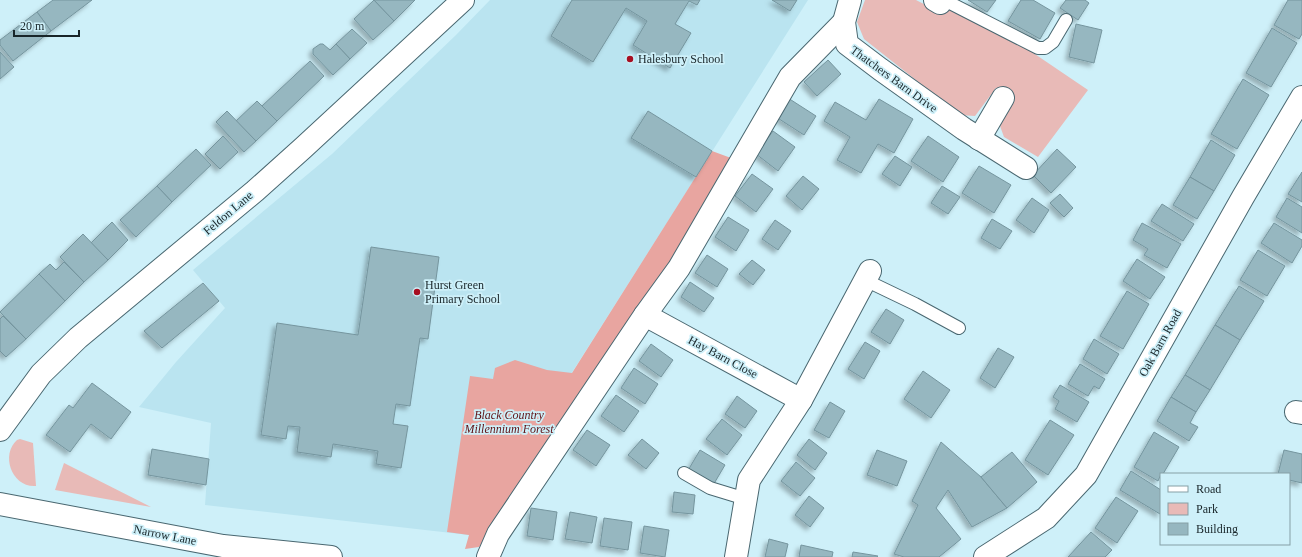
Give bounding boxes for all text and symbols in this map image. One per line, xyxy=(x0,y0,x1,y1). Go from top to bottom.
scale bar xyxy=(14,12,79,38)
text: 20 m xyxy=(20,19,45,33)
street label: Thatchers Barn Drive xyxy=(848,43,940,115)
place label: Halesbury School xyxy=(638,52,724,66)
marker: Halesbury School xyxy=(625,54,635,64)
street label: Feldon Lane xyxy=(200,188,256,238)
place label: Hurst Green Primary School xyxy=(425,278,501,306)
marker: Hurst Green Primary School xyxy=(412,287,422,297)
street label: Oak Barn Road xyxy=(1136,307,1184,379)
street label: Hay Barn Close xyxy=(686,333,760,381)
park label: Black Country Millennium Forest xyxy=(463,408,554,436)
legend xyxy=(1160,473,1290,545)
text: Road xyxy=(1196,482,1221,496)
text: Park xyxy=(1196,502,1218,516)
street label: Narrow Lane xyxy=(132,522,198,548)
text: Building xyxy=(1196,522,1238,536)

